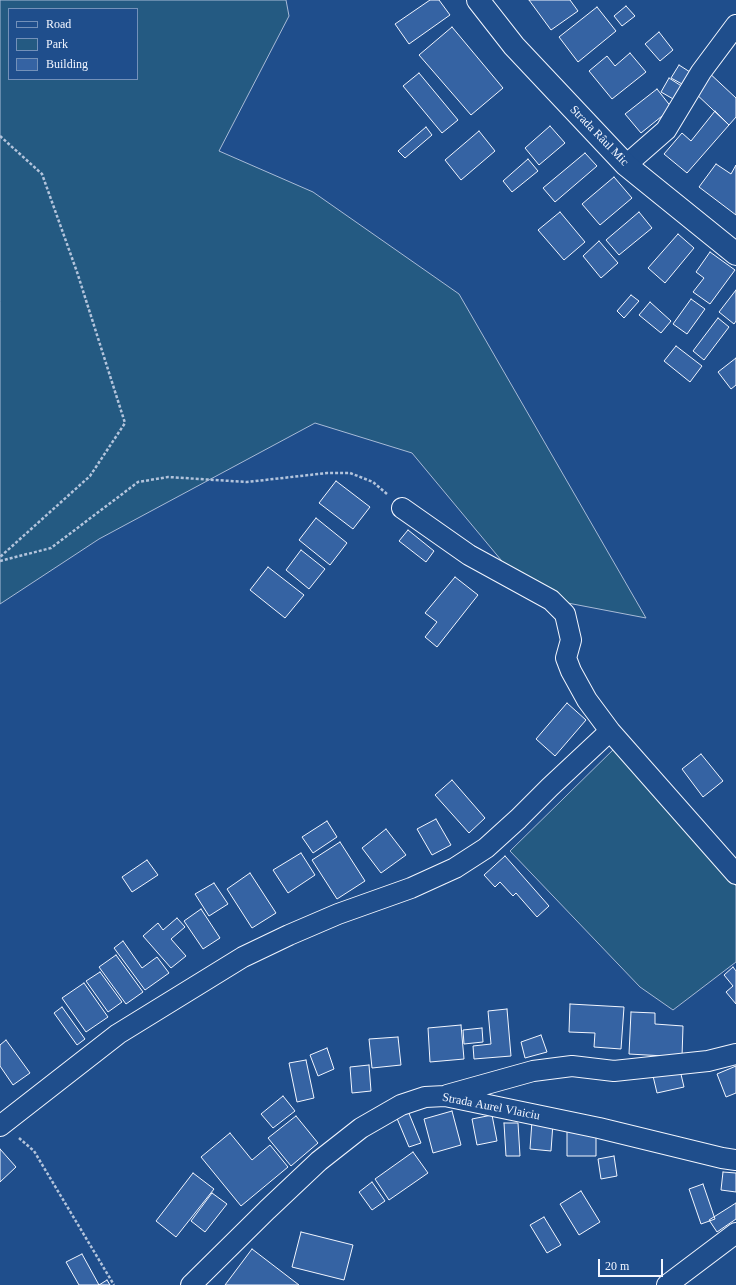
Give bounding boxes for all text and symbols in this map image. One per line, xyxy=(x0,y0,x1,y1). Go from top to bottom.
legend xyxy=(8,8,138,80)
text: Road xyxy=(46,17,71,31)
text: Park xyxy=(46,37,68,51)
text: Building xyxy=(46,57,88,71)
street label: Strada Râul Mic xyxy=(567,103,631,169)
street label: Strada Aurel Vlaiciu xyxy=(441,1090,541,1124)
scale bar xyxy=(600,1251,665,1277)
text: 20 m xyxy=(605,1259,629,1273)

